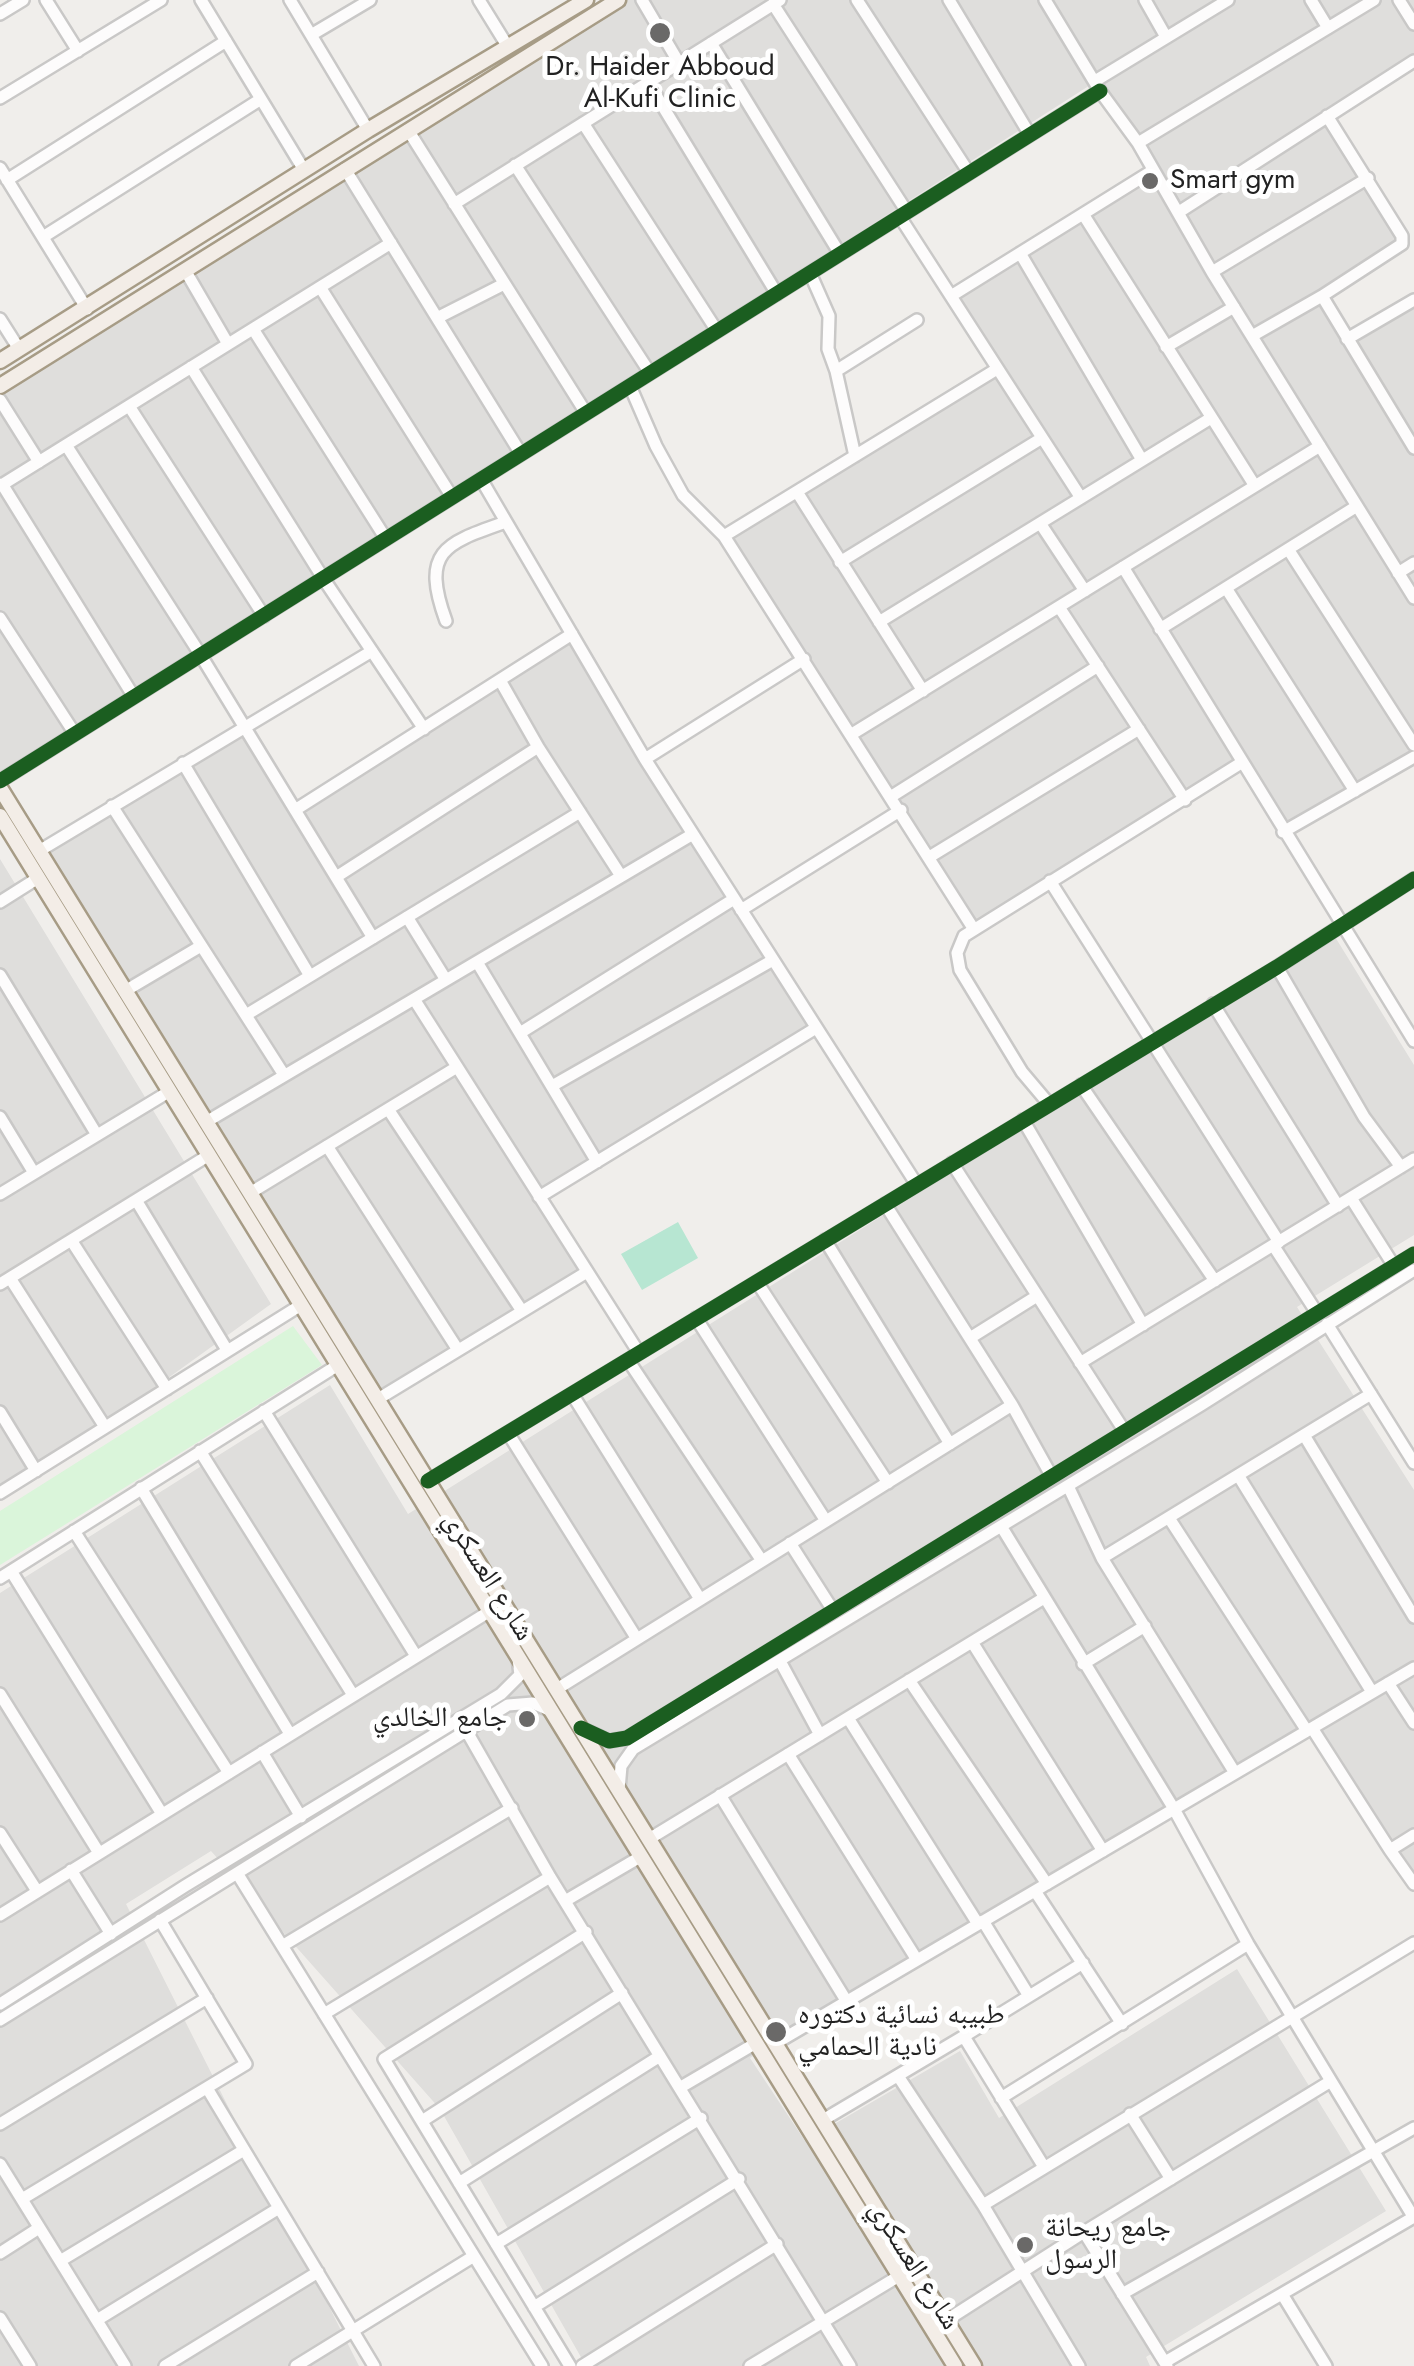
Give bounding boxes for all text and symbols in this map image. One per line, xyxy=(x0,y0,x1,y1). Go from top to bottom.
marker: Dr. Haider Abboud Al-Kufi Clinic xyxy=(647,20,673,46)
place label: Dr. Haider Abboud Al-Kufi Clinic xyxy=(545,51,775,117)
place label: Smart gym xyxy=(1170,164,1295,198)
marker: Smart gym xyxy=(1139,170,1161,192)
street label: شارع العسكري xyxy=(434,1506,540,1648)
place label: جامع الخالدي xyxy=(373,1702,507,1736)
marker: جامع الخالدي xyxy=(516,1708,538,1730)
place label: طبيبه نسائية دكتوره نادية الحمامي xyxy=(798,1999,1005,2065)
marker: طبيبه نسائية دكتوره نادية الحمامي xyxy=(763,2019,789,2045)
street label: شارع العسكري xyxy=(860,2195,966,2337)
place label: جامع ريحانة الرسول xyxy=(1045,2212,1171,2278)
marker: جامع ريحانة الرسول xyxy=(1014,2234,1036,2256)

